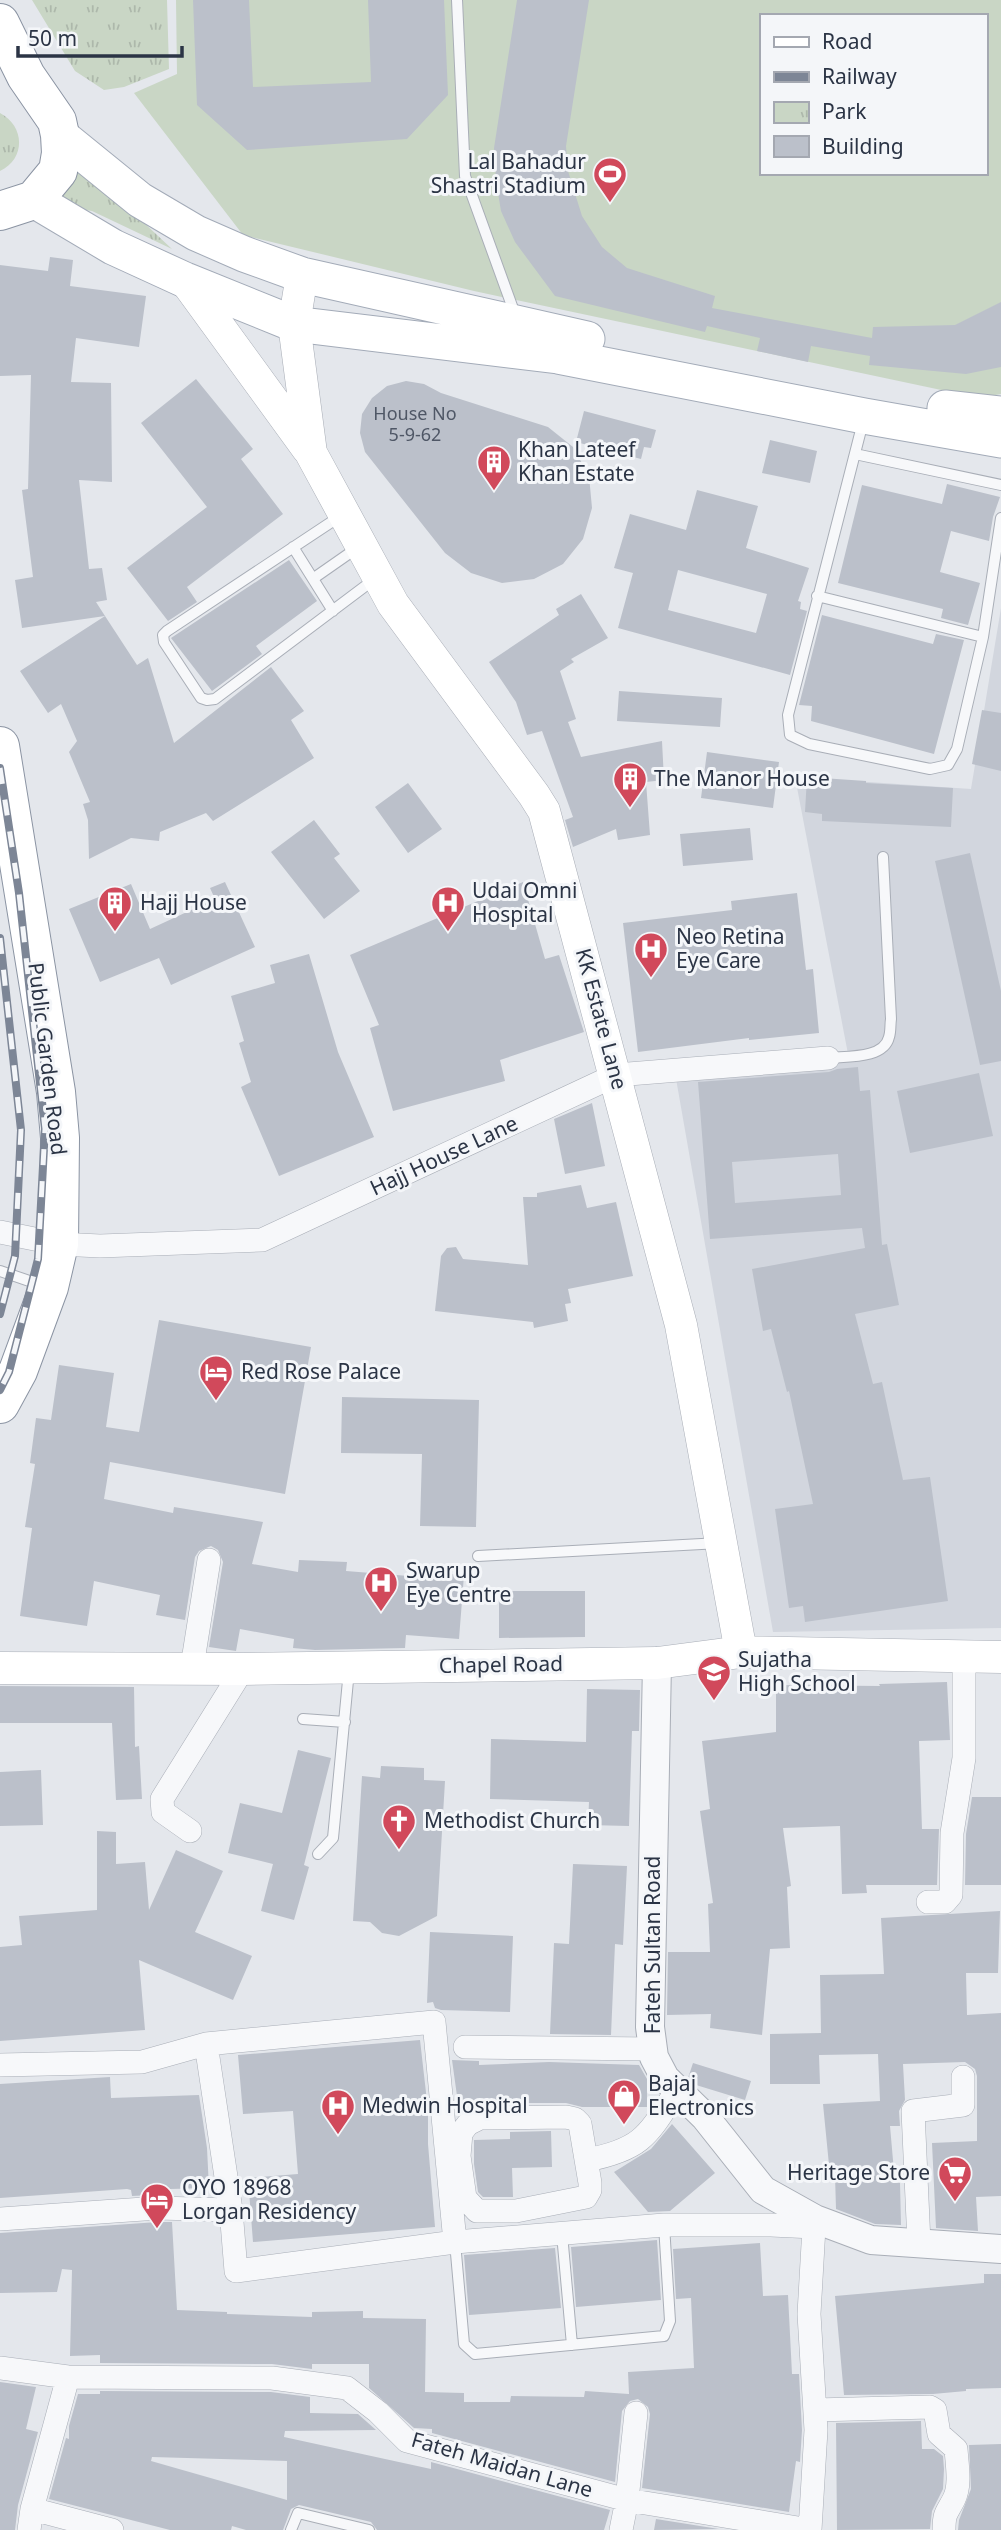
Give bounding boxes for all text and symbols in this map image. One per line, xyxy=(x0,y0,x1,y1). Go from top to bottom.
scale bar xyxy=(18,14,182,58)
legend xyxy=(760,14,987,175)
text: 50 m xyxy=(28,24,77,52)
text: Road xyxy=(822,27,872,55)
text: Railway xyxy=(822,62,897,90)
text: Park xyxy=(822,97,867,125)
text: Building xyxy=(822,132,904,160)
place label: Lal Bahadur Shastri Stadium xyxy=(431,147,586,199)
sports icon: Lal Bahadur Shastri Stadium xyxy=(591,155,629,204)
house number: House No 5-9-62 xyxy=(373,401,457,446)
place label: Khan Lateef Khan Estate xyxy=(518,435,637,487)
building icon: Khan Lateef Khan Estate xyxy=(475,443,513,492)
building icon: The Manor House xyxy=(611,760,649,809)
place label: The Manor House xyxy=(654,764,830,792)
place label: Udai Omni Hospital xyxy=(472,876,577,928)
building icon: Hajj House xyxy=(96,884,134,933)
hospital icon: Udai Omni Hospital xyxy=(429,884,467,933)
place label: Hajj House xyxy=(140,888,247,916)
place label: Neo Retina Eye Care xyxy=(676,922,785,974)
hospital icon: Neo Retina Eye Care xyxy=(632,930,670,979)
street label: KK Estate Lane xyxy=(570,945,634,1092)
street label: Public Garden Road xyxy=(22,961,74,1157)
street label: Hajj House Lane xyxy=(365,1109,522,1202)
hotel icon: Red Rose Palace xyxy=(197,1353,235,1402)
place label: Red Rose Palace xyxy=(241,1357,401,1385)
place label: Swarup Eye Centre xyxy=(406,1556,511,1608)
hospital icon: Swarup Eye Centre xyxy=(362,1564,400,1613)
place label: Sujatha High School xyxy=(738,1645,856,1697)
street label: Chapel Road xyxy=(439,1649,563,1679)
school or university icon: Sujatha High School xyxy=(695,1653,733,1702)
church icon: Methodist Church xyxy=(380,1802,418,1851)
place label: Methodist Church xyxy=(424,1806,600,1834)
street label: Fateh Sultan Road xyxy=(638,1856,666,2034)
place label: Bajaj Electronics xyxy=(648,2069,754,2121)
shop icon: Bajaj Electronics xyxy=(605,2077,643,2126)
hospital icon: Medwin Hospital xyxy=(319,2087,357,2136)
place label: Medwin Hospital xyxy=(362,2091,528,2119)
supermarket icon: Heritage Store xyxy=(936,2154,974,2203)
place label: Heritage Store xyxy=(787,2158,930,2186)
place label: OYO 18968 Lorgan Residency xyxy=(182,2173,357,2225)
hotel icon: OYO 18968 Lorgan Residency xyxy=(138,2181,176,2230)
street label: Fateh Maidan Lane xyxy=(408,2425,596,2503)

